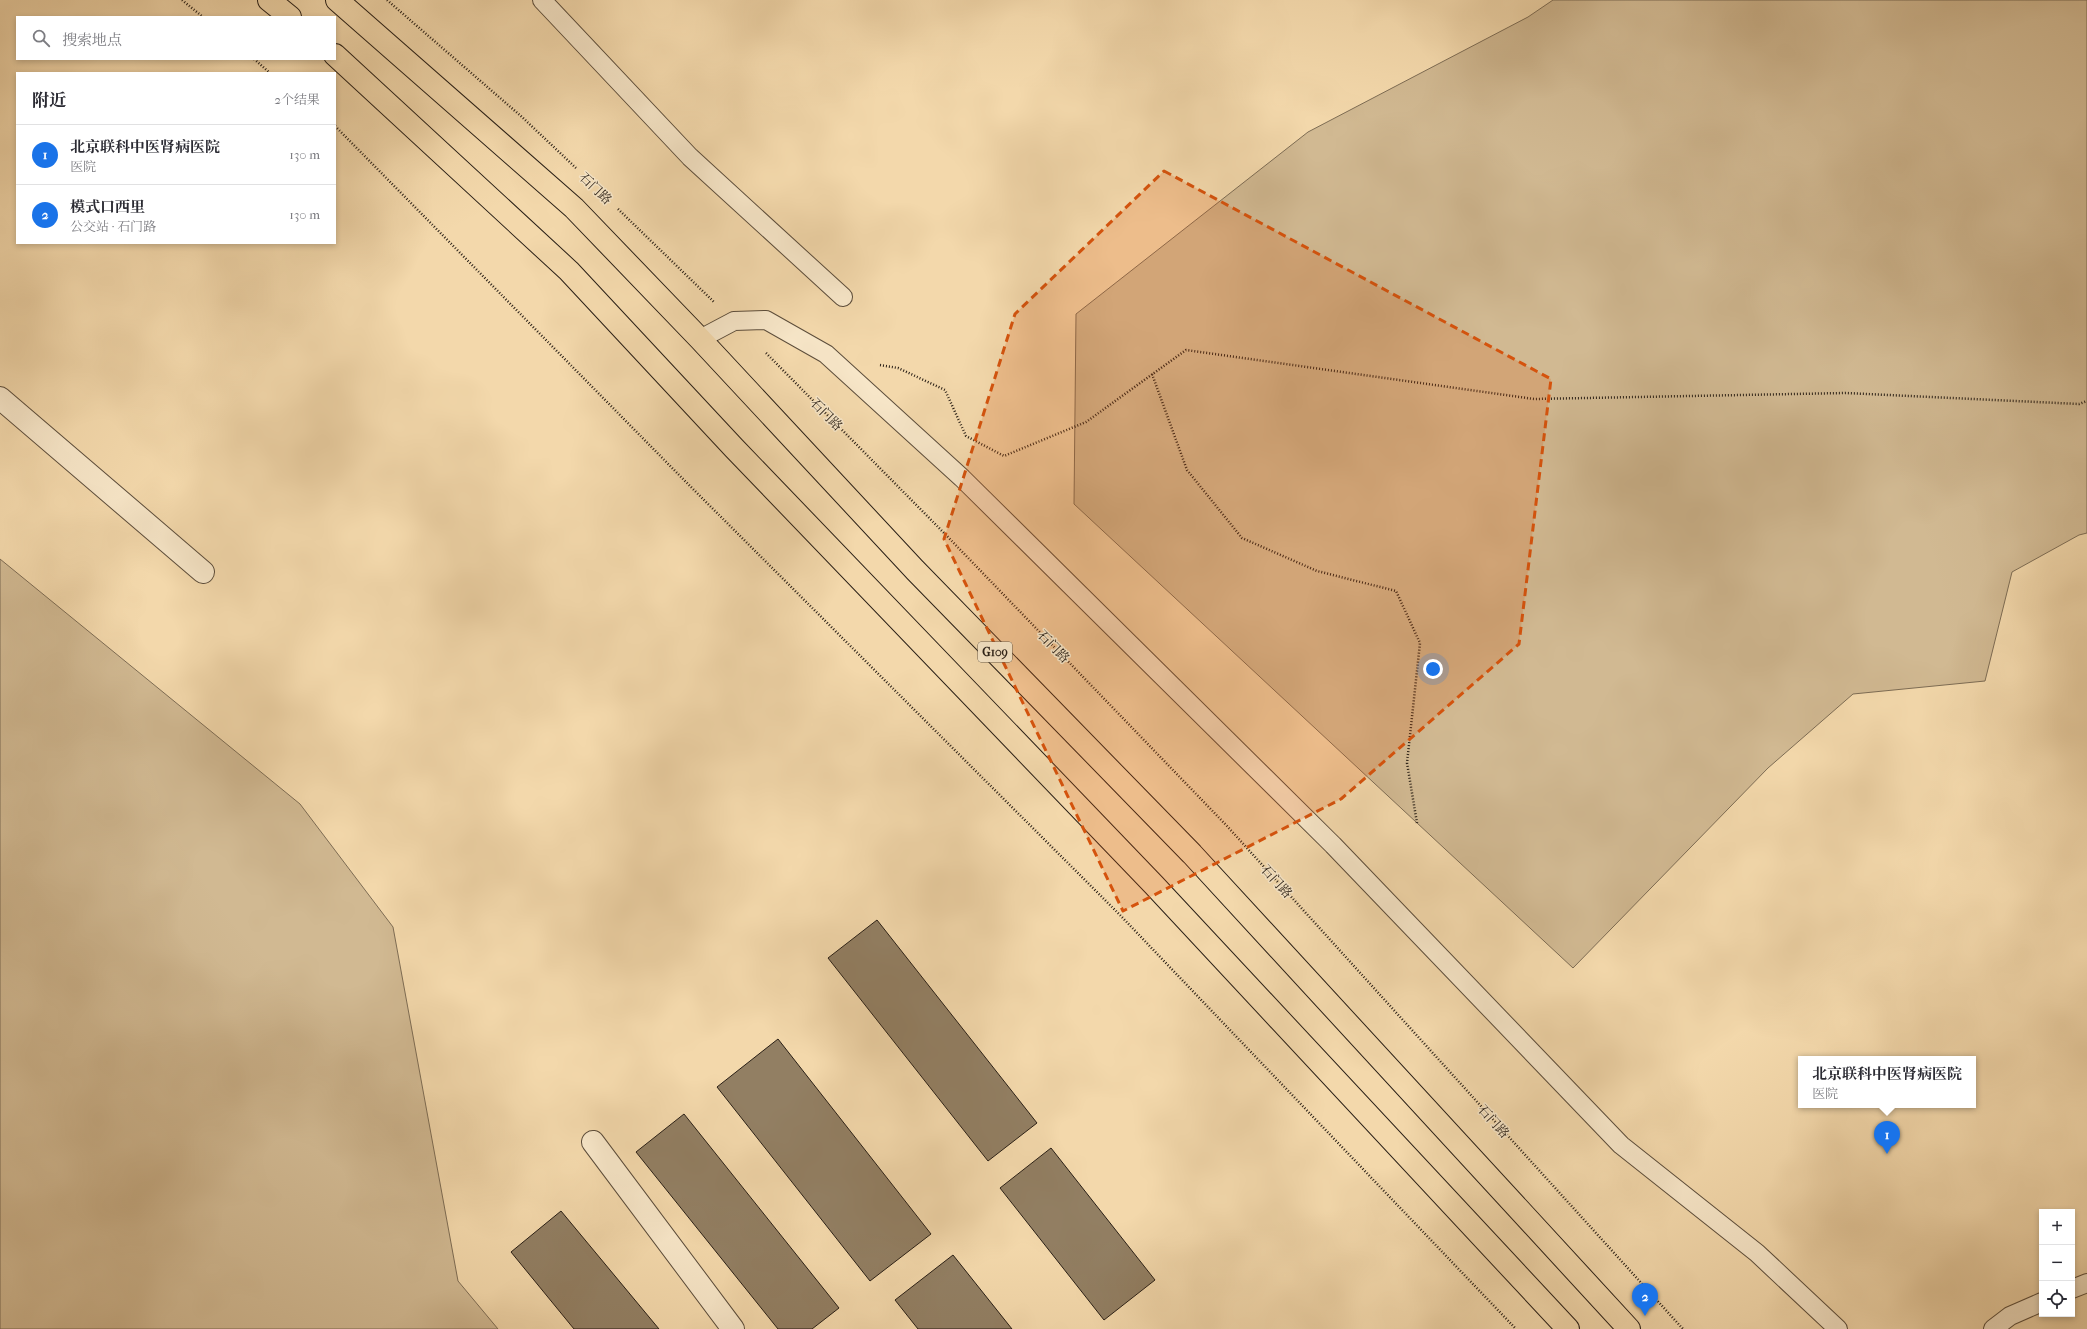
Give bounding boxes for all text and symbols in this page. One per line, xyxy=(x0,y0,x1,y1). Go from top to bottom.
search box xyxy=(16,16,336,60)
icon: search xyxy=(30,27,52,49)
text: 搜索地点 xyxy=(62,31,122,49)
text: 附近 xyxy=(32,90,66,110)
text: 2个结果 xyxy=(274,92,320,107)
text: 北京联科中医肾病医院 xyxy=(70,138,220,156)
text: 1 xyxy=(43,147,47,162)
text: 130 m xyxy=(289,147,320,162)
text: 医院 xyxy=(70,159,96,174)
street label: 石门路 xyxy=(576,169,615,207)
text: 模式口西里 xyxy=(70,198,145,216)
text: 2 xyxy=(42,207,48,222)
text: 130 m xyxy=(289,207,320,222)
text: 公交站 · 石门路 xyxy=(70,219,156,234)
street label: 石门路 xyxy=(808,395,846,433)
street label: 石门路 xyxy=(1035,627,1073,666)
road number: G109 xyxy=(978,642,1012,662)
your location xyxy=(1423,659,1443,679)
street label: 石门路 xyxy=(1258,862,1295,901)
popup xyxy=(1798,1056,1976,1108)
text: 北京联科中医肾病医院 xyxy=(1812,1065,1962,1083)
text: 医院 xyxy=(1812,1086,1838,1101)
street label: 石门路 xyxy=(1475,1102,1512,1141)
pin: 1 xyxy=(1874,1121,1900,1154)
map controls xyxy=(2039,1209,2075,1317)
button: + xyxy=(2039,1209,2075,1245)
button: − xyxy=(2039,1245,2075,1281)
button: locate xyxy=(2039,1281,2075,1317)
pin: 2 xyxy=(1632,1283,1658,1316)

